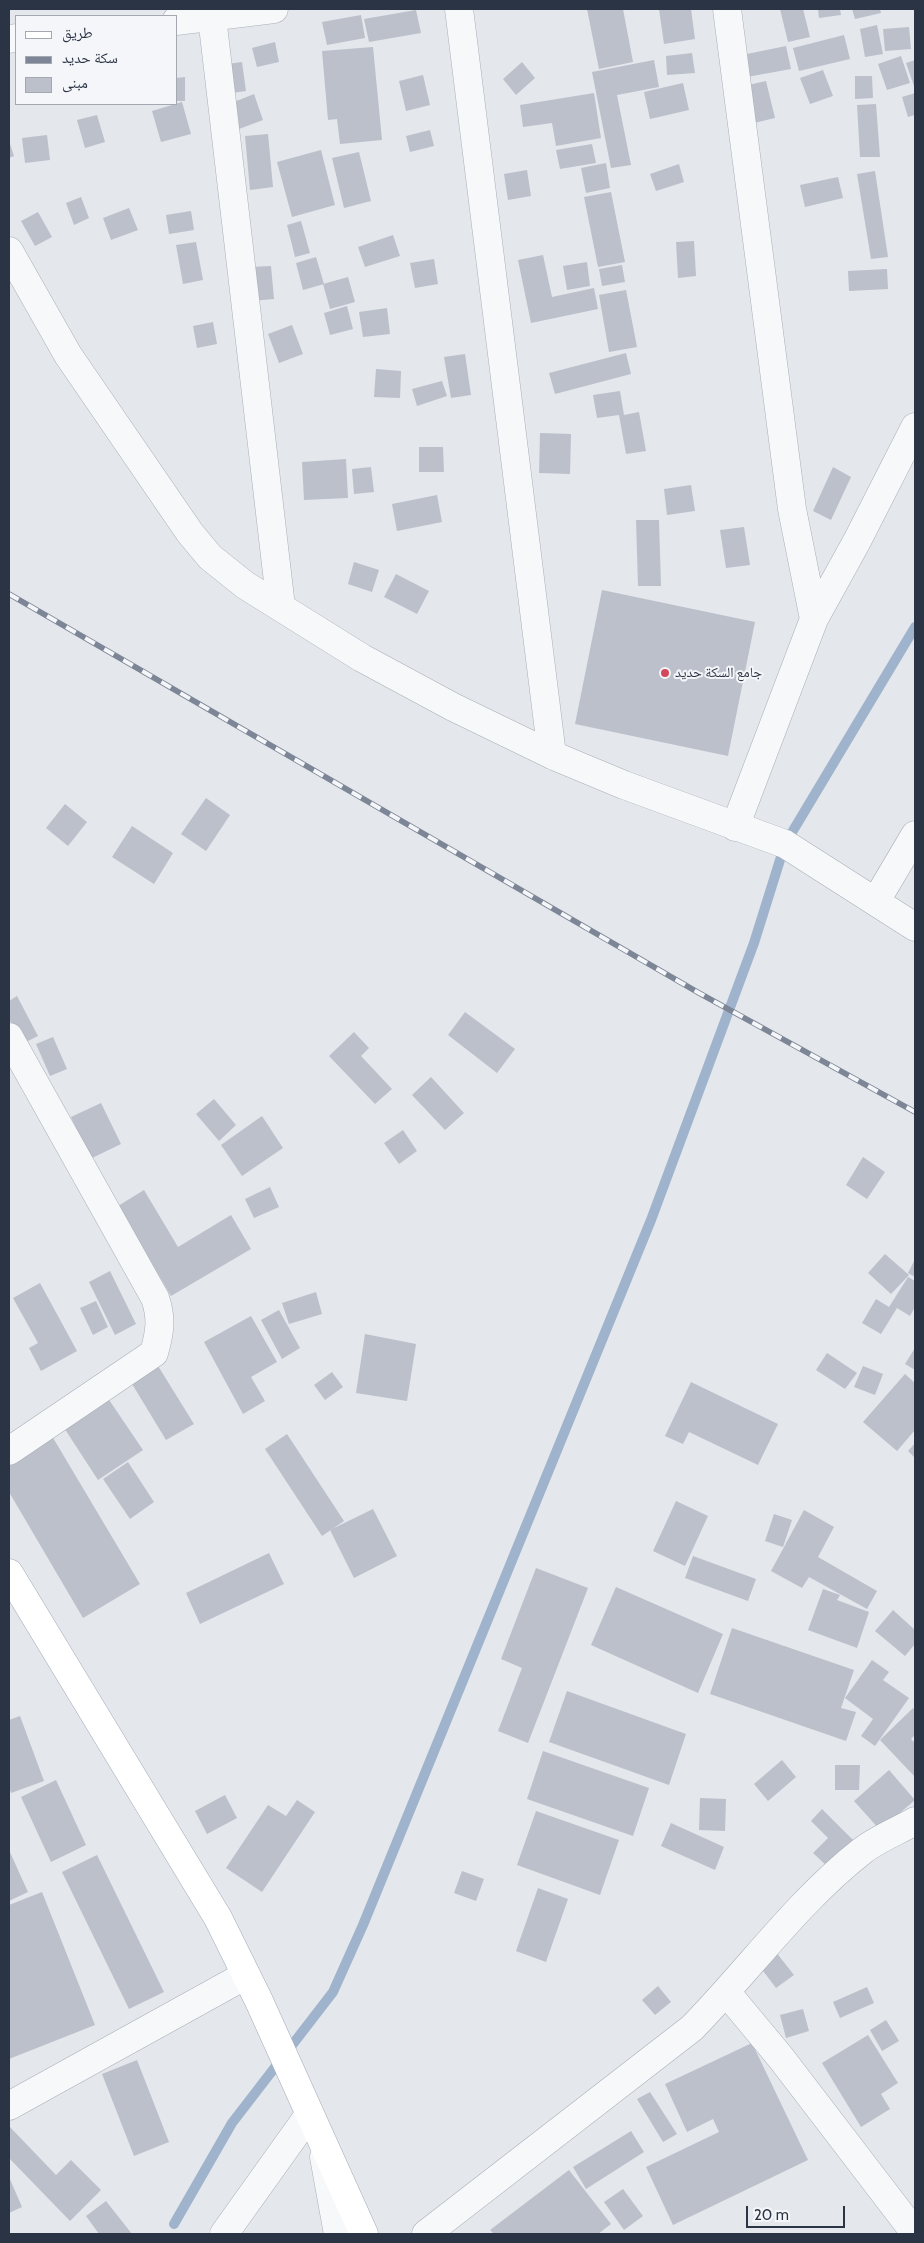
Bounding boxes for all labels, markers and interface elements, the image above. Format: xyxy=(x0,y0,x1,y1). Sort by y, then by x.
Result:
legend xyxy=(15,15,178,105)
text: طريق xyxy=(62,24,93,42)
text: سكة حديد xyxy=(62,49,118,67)
text: مبنى xyxy=(62,74,88,92)
place label: جامع السكة حديد xyxy=(675,665,762,681)
marker: جامع السكة حديد xyxy=(659,667,671,679)
scale bar xyxy=(749,2196,848,2228)
text: 20 m xyxy=(754,2206,789,2224)

